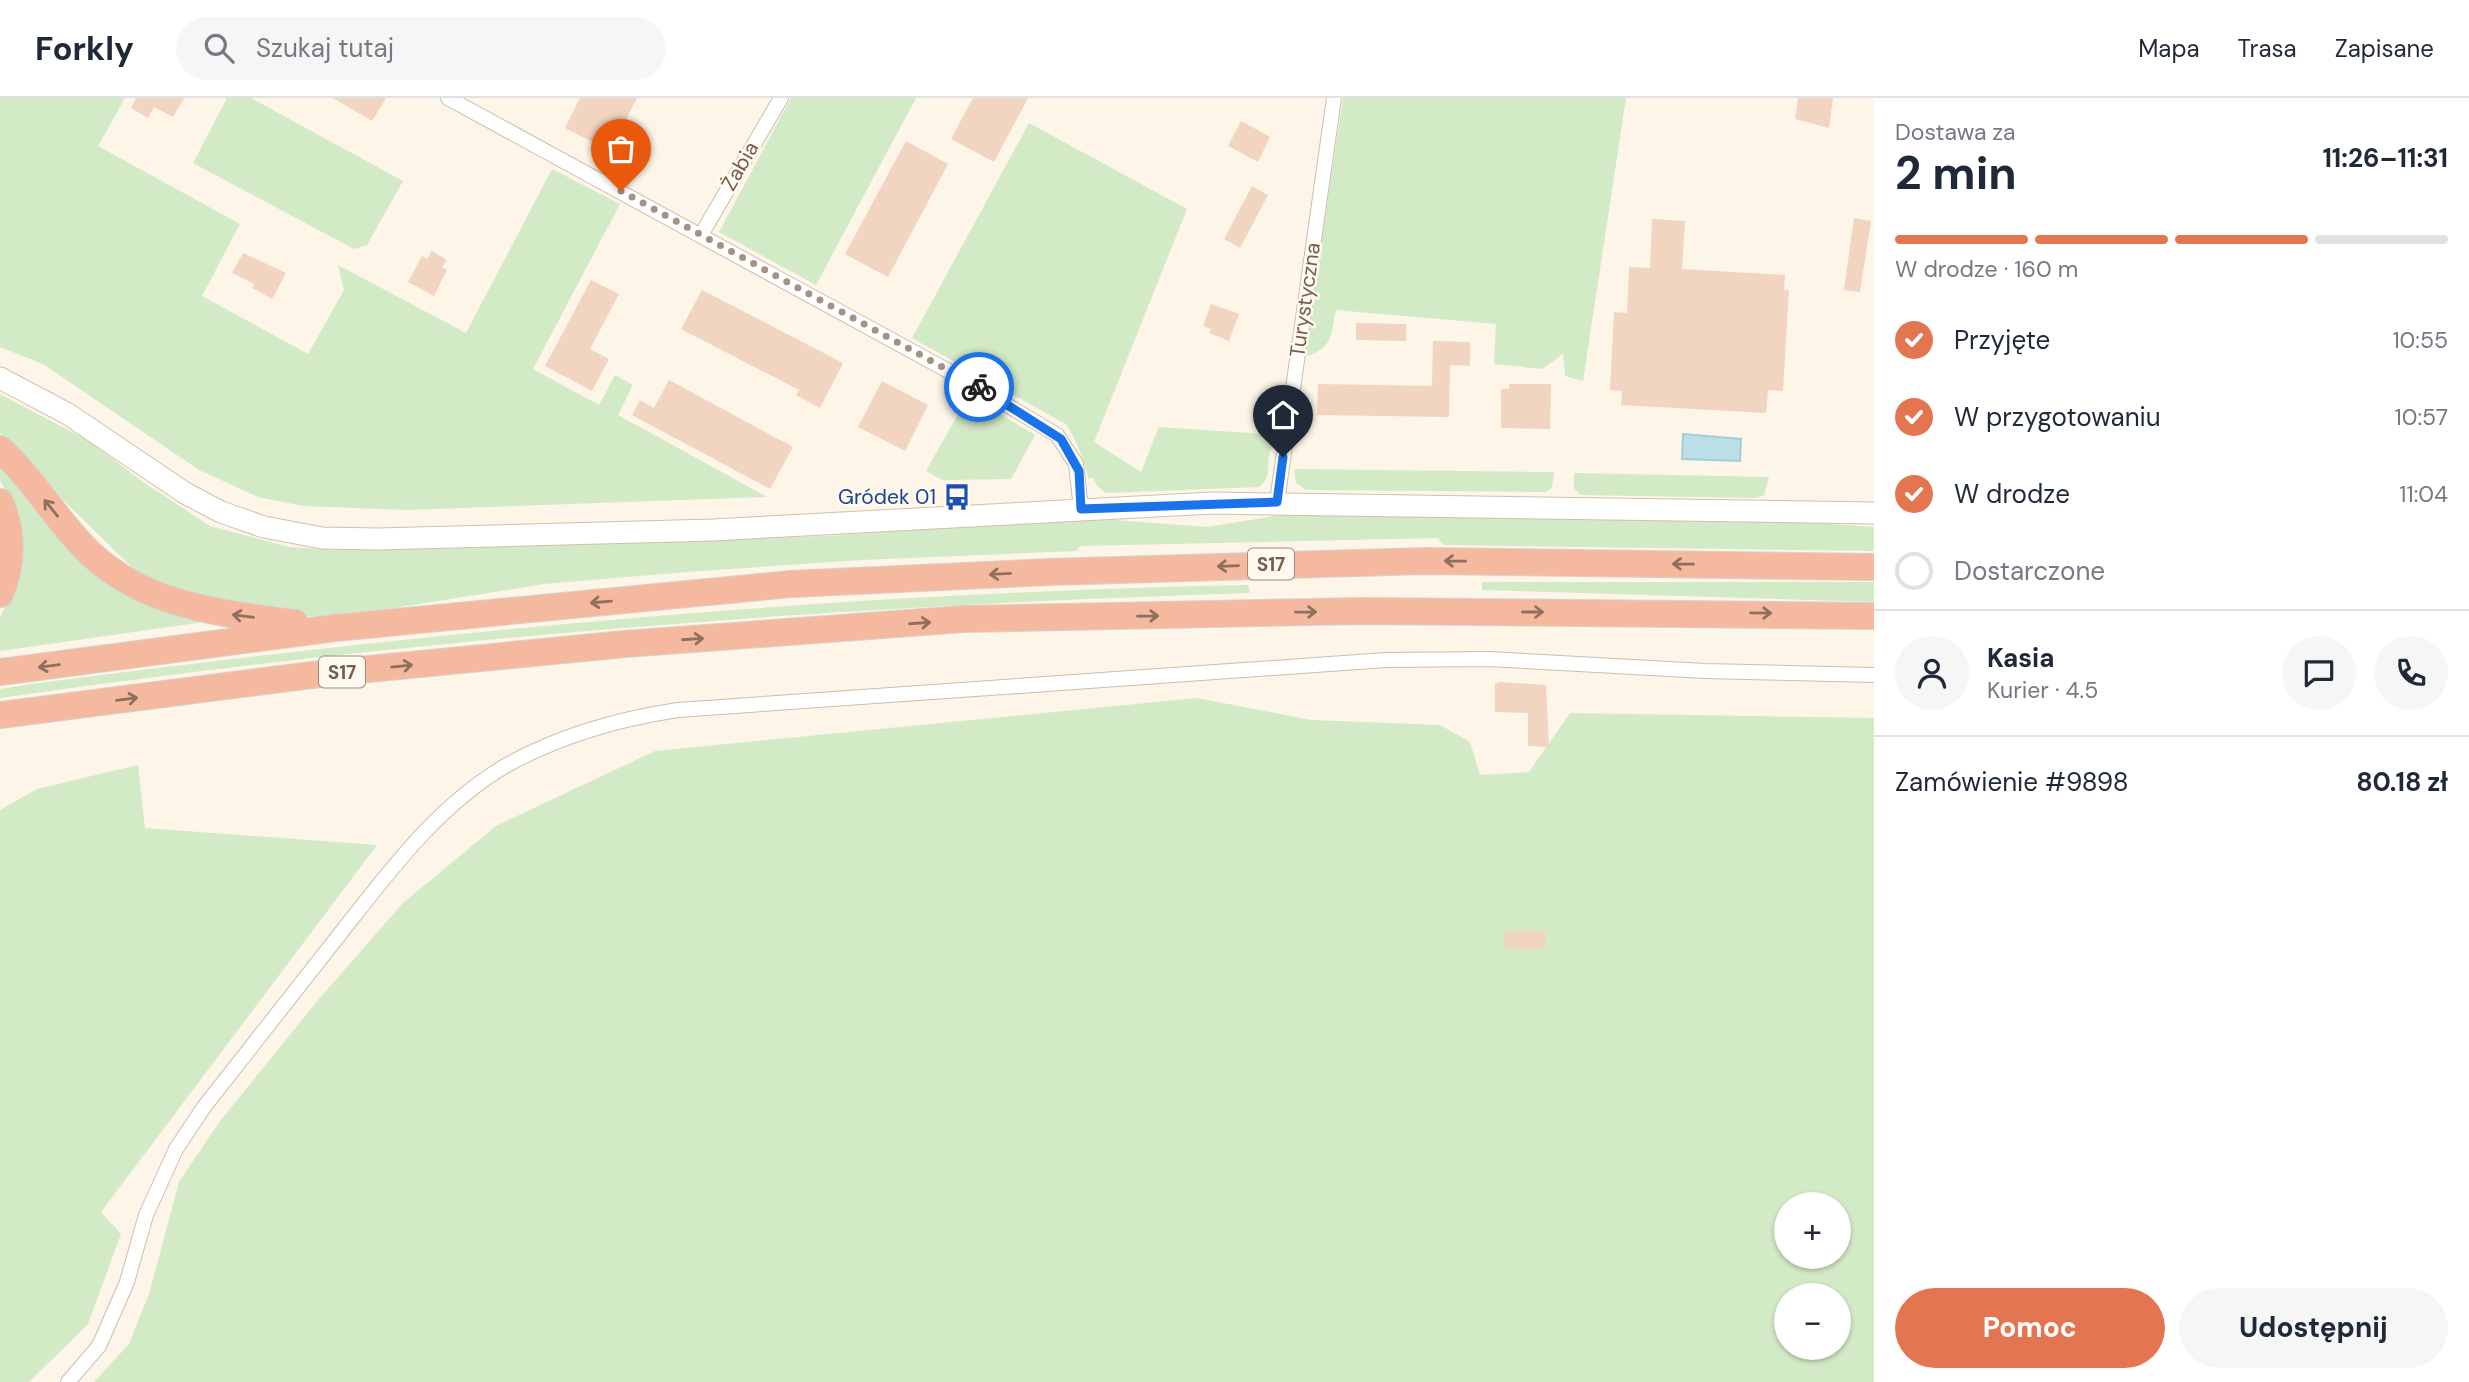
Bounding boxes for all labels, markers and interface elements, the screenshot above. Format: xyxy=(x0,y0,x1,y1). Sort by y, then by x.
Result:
search box xyxy=(176,17,666,80)
text: Forkly xyxy=(35,27,134,70)
icon: search xyxy=(200,29,238,67)
text: Szukaj tutaj xyxy=(256,31,394,65)
text: Mapa xyxy=(2138,33,2200,64)
text: Trasa xyxy=(2238,33,2297,64)
text: Zapisane xyxy=(2335,33,2434,64)
text: Dostawa za xyxy=(1895,117,2016,147)
pin xyxy=(591,119,651,191)
icon: bag xyxy=(602,130,640,168)
street label: Żabia xyxy=(715,136,765,196)
text: 11:26–11:31 xyxy=(2322,141,2448,175)
text: 2 min xyxy=(1895,143,2017,203)
street label: Turystyczna xyxy=(1283,241,1327,359)
text: W drodze · 160 m xyxy=(1895,254,2078,284)
icon: check xyxy=(1895,321,1933,359)
text: Przyjęte xyxy=(1954,323,2050,357)
text: 10:55 xyxy=(2392,325,2448,355)
courier xyxy=(944,352,1014,422)
icon: bike xyxy=(960,368,998,406)
pin xyxy=(1253,385,1313,457)
icon: home xyxy=(1264,396,1302,434)
icon: check xyxy=(1895,398,1933,436)
text: W przygotowaniu xyxy=(1954,400,2161,434)
text: 10:57 xyxy=(2395,402,2448,432)
icon: check xyxy=(1895,475,1933,513)
text: W drodze xyxy=(1954,477,2070,511)
text: 11:04 xyxy=(2399,479,2448,509)
bus stop icon: Gródek 01 xyxy=(942,482,972,512)
place label: Gródek 01 xyxy=(838,483,936,511)
one-way arrow xyxy=(44,500,59,518)
road number: S17 xyxy=(1248,548,1294,579)
one-way arrow xyxy=(1444,554,1467,568)
text: Dostarczone xyxy=(1954,554,2105,588)
one-way arrow xyxy=(1671,557,1694,571)
one-way arrow xyxy=(1216,559,1239,572)
one-way arrow xyxy=(990,568,1012,581)
one-way arrow xyxy=(590,596,612,609)
one-way arrow xyxy=(1521,605,1544,618)
one-way arrow xyxy=(1294,606,1317,619)
one-way arrow xyxy=(1749,607,1772,620)
one-way arrow xyxy=(1136,609,1159,622)
one-way arrow xyxy=(232,610,255,623)
one-way arrow xyxy=(909,616,931,629)
one-way arrow xyxy=(682,632,704,645)
button: person xyxy=(1895,636,1969,710)
button: chat xyxy=(2282,636,2356,710)
button: phone xyxy=(2374,636,2448,710)
text: Kasia xyxy=(1987,641,2054,675)
road number: S17 xyxy=(319,656,365,688)
one-way arrow xyxy=(38,659,60,672)
one-way arrow xyxy=(390,659,413,672)
text: Kurier · 4.5 xyxy=(1987,675,2098,705)
one-way arrow xyxy=(115,693,138,706)
text: Zamówienie #9898 xyxy=(1895,765,2129,799)
text: 80.18 zł xyxy=(2356,765,2448,799)
map controls xyxy=(1774,1192,1851,1360)
button: + xyxy=(1774,1192,1851,1269)
button: − xyxy=(1774,1283,1851,1360)
button: Pomoc xyxy=(1895,1288,2165,1368)
button: Udostępnij xyxy=(2179,1288,2448,1368)

